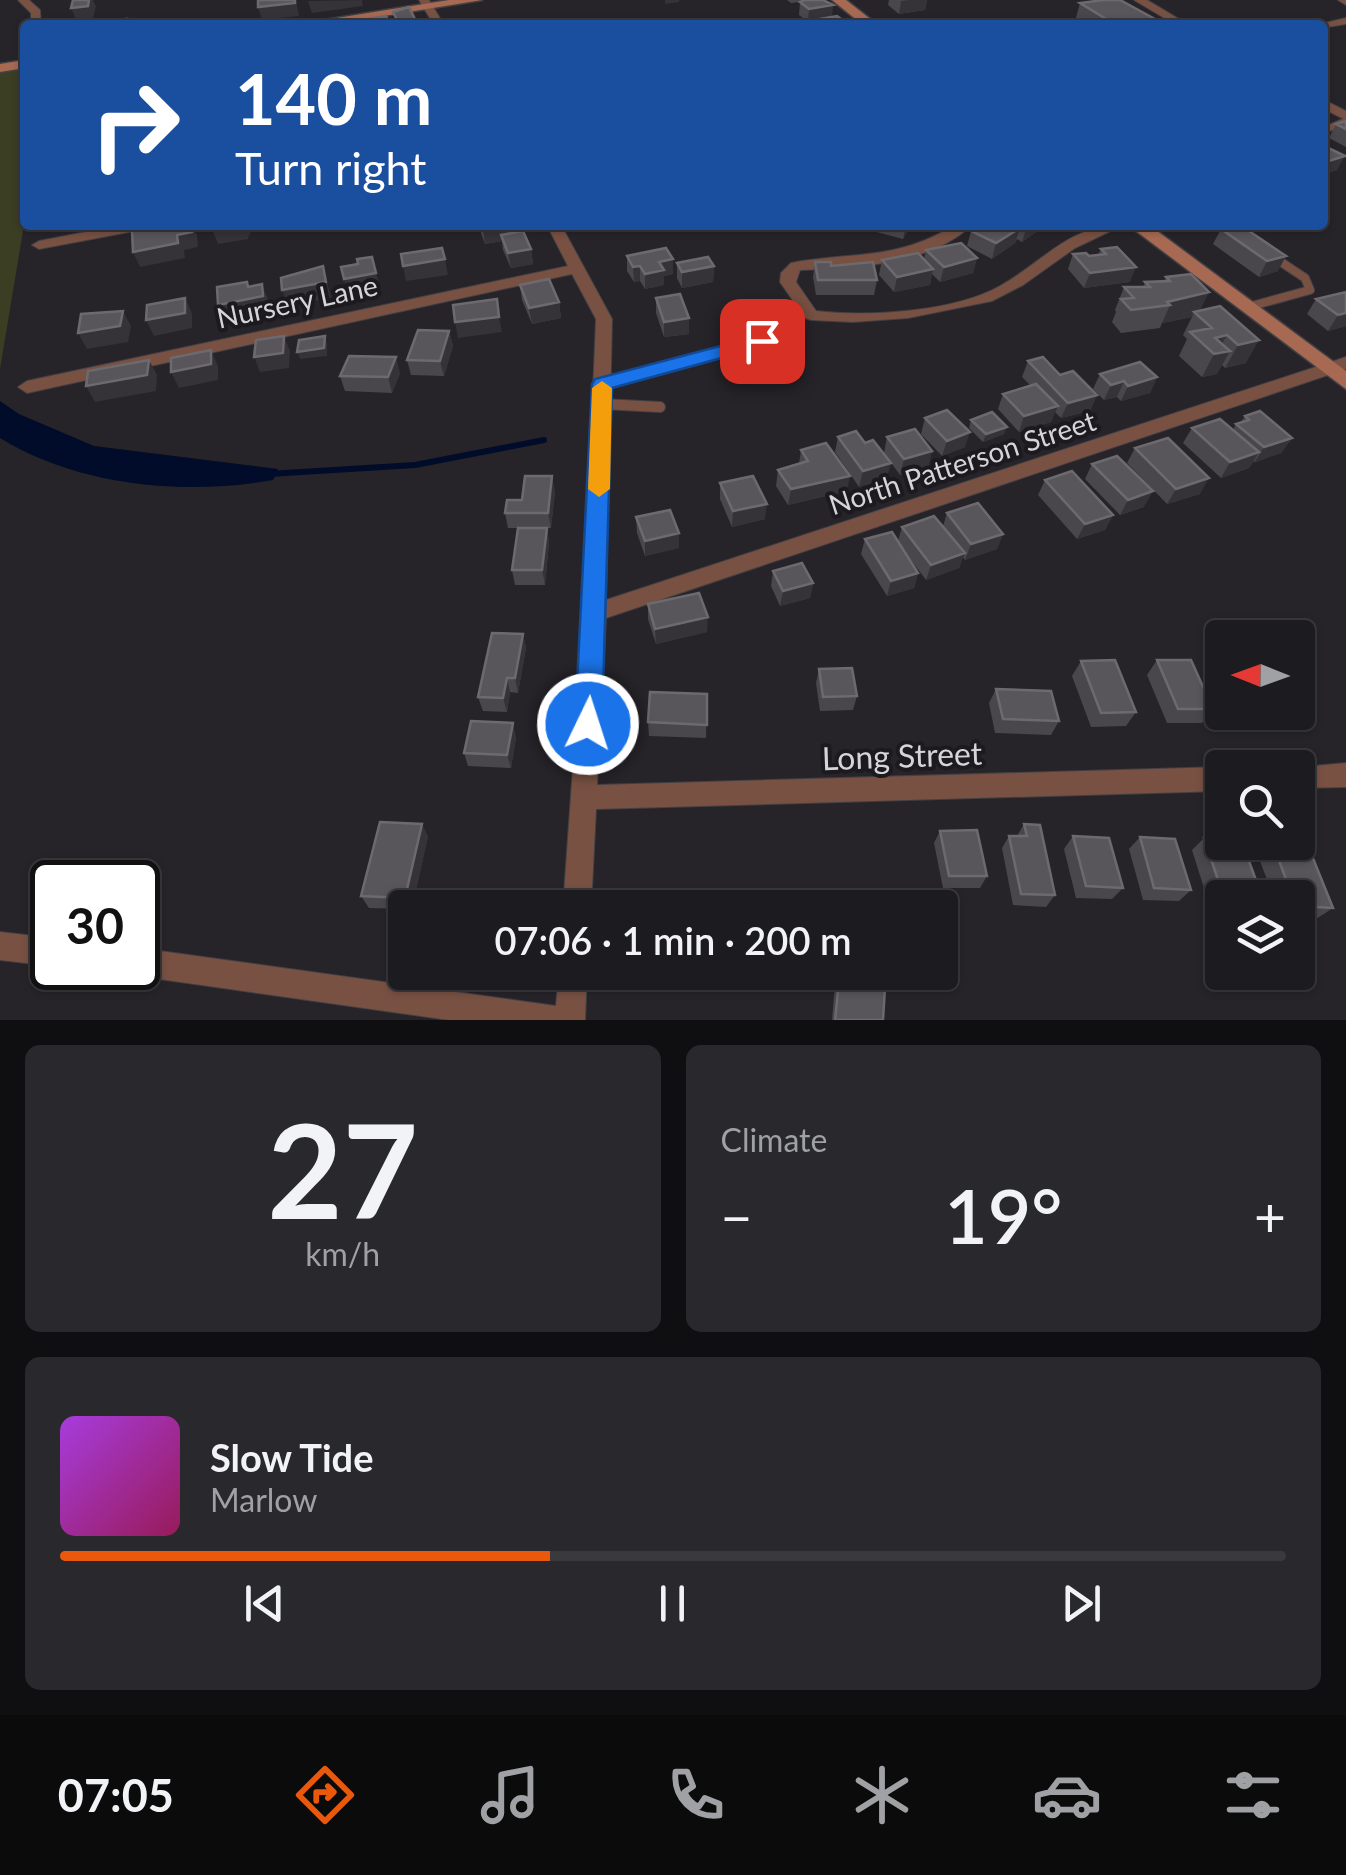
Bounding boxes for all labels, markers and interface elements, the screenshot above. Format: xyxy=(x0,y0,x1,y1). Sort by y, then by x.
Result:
text: 140 m xyxy=(235,56,432,140)
icon: right xyxy=(70,60,200,190)
text: Turn right xyxy=(235,141,426,195)
street label: Nursery Lane xyxy=(213,267,381,335)
pin xyxy=(720,299,805,384)
icon: arrive xyxy=(735,314,790,369)
street label: North Patterson Street xyxy=(824,403,1100,521)
north arrow xyxy=(1205,620,1315,730)
map controls xyxy=(1205,620,1315,990)
position arrow xyxy=(536,672,640,776)
street label: Long Street xyxy=(821,733,983,777)
button: search xyxy=(1205,750,1315,860)
speed limit sign: 30 xyxy=(30,860,160,990)
button: layers xyxy=(1205,880,1315,990)
text: 07:06 · 1 min · 200 m xyxy=(495,917,851,963)
text: 27 xyxy=(267,1091,418,1247)
text: Climate xyxy=(721,1120,827,1159)
text: 19° xyxy=(944,1170,1062,1260)
text: − xyxy=(721,1183,752,1249)
text: + xyxy=(1254,1183,1286,1249)
text: km/h xyxy=(305,1234,380,1273)
text: Slow Tide xyxy=(210,1434,373,1480)
text: Marlow xyxy=(210,1480,317,1519)
icon: previous xyxy=(237,1576,292,1631)
icon: pause xyxy=(645,1576,700,1631)
icon: next xyxy=(1054,1576,1109,1631)
icon: directions xyxy=(290,1760,360,1830)
icon: music xyxy=(475,1760,545,1830)
icon: phone xyxy=(661,1760,731,1830)
icon: climate xyxy=(847,1760,917,1830)
icon: car xyxy=(1032,1760,1102,1830)
icon: filters xyxy=(1218,1760,1288,1830)
text: 07:05 xyxy=(58,1768,174,1822)

